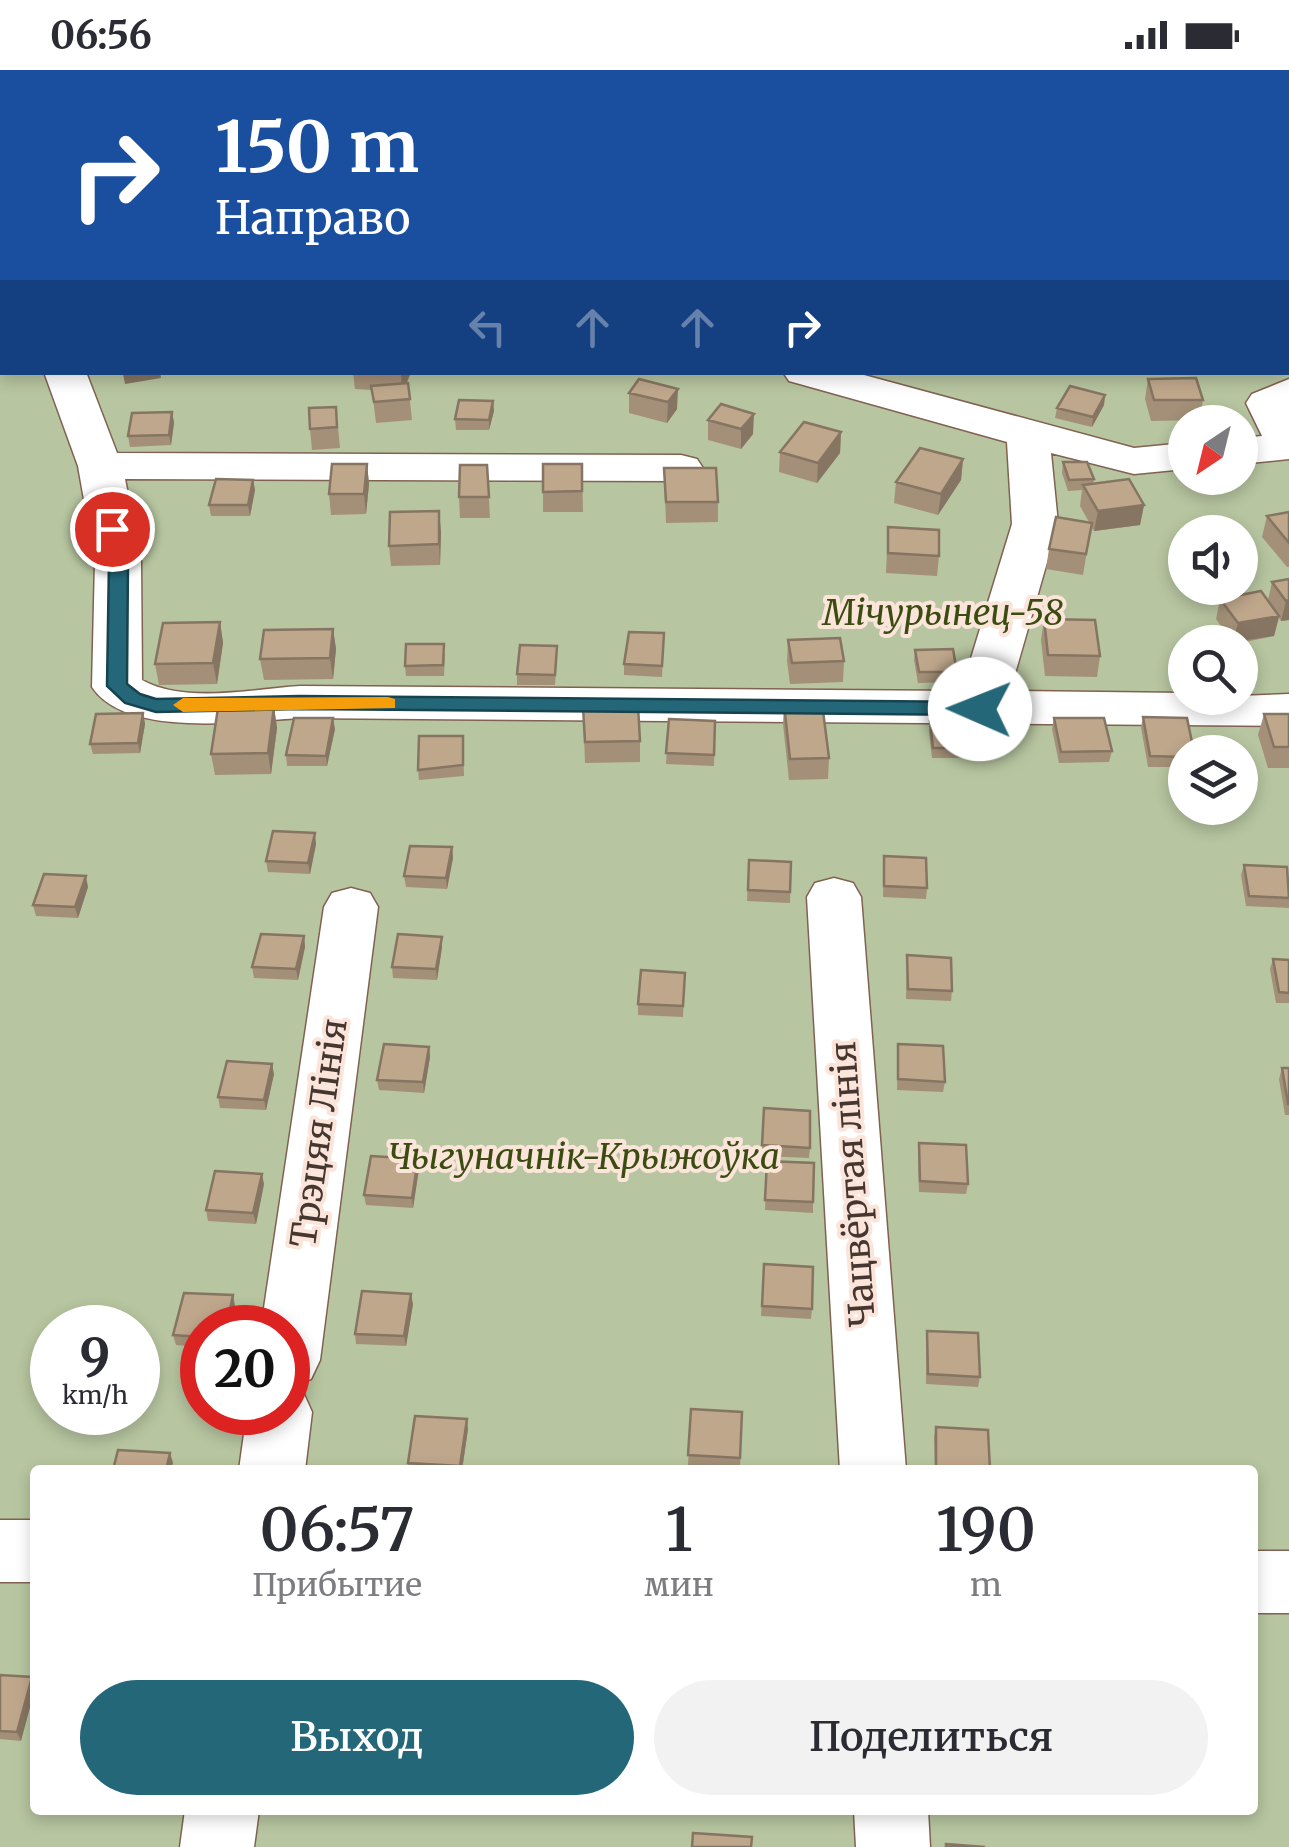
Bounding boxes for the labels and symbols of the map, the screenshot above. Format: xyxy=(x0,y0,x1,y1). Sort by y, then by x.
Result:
north arrow xyxy=(1168,405,1258,495)
pin xyxy=(70,487,155,572)
park label: Мічурынец-58 xyxy=(821,591,1064,635)
position arrow xyxy=(928,657,1032,761)
street label: Трэцяя Лінія xyxy=(281,1016,357,1250)
street label: Чацвёртая лінія xyxy=(821,1040,885,1328)
park label: Чыгуначнік-Крыжоўка xyxy=(388,1135,780,1179)
speed limit sign: 20 xyxy=(180,1305,310,1435)

